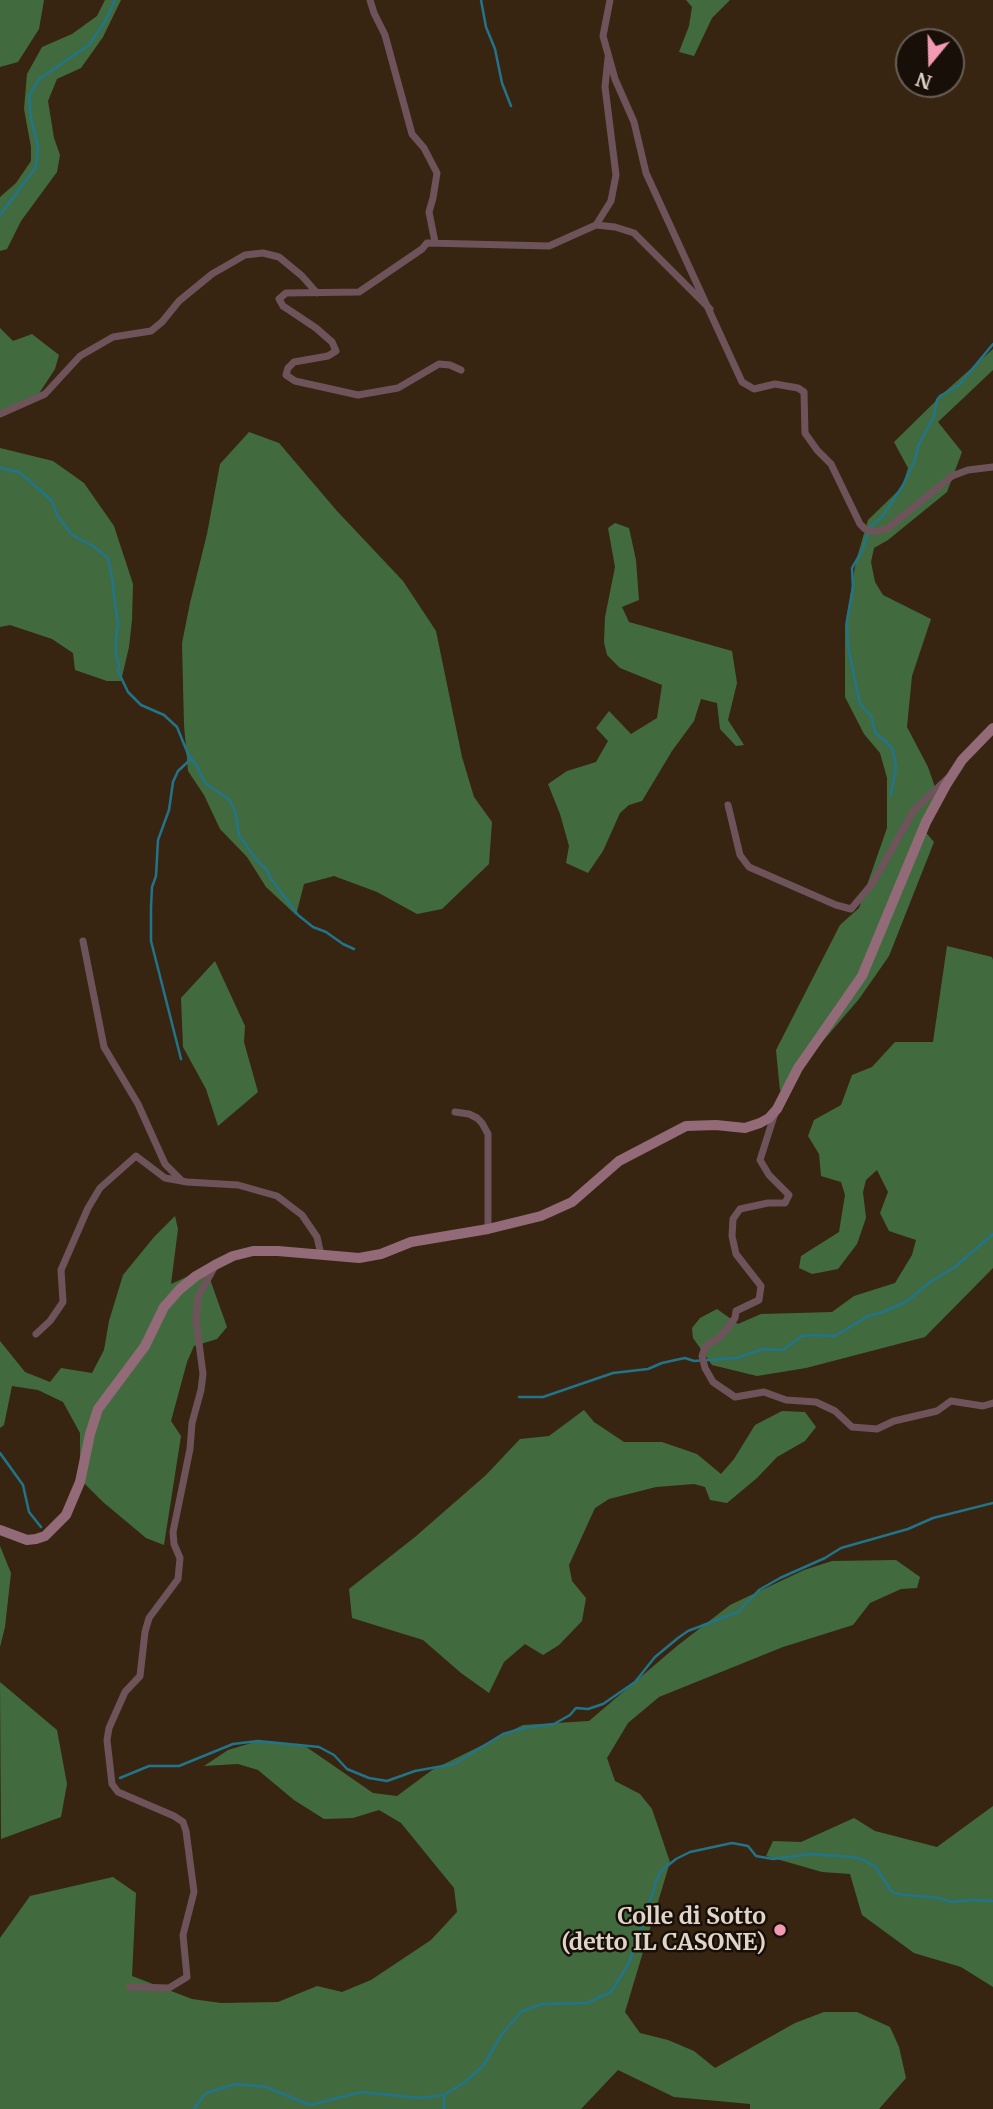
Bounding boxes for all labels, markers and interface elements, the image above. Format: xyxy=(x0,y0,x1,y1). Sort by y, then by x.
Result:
north arrow xyxy=(895,28,965,98)
text: N xyxy=(913,67,935,95)
place label: Colle di Sotto (detto IL CASONE) xyxy=(562,1903,766,1957)
marker: Colle di Sotto (detto IL CASONE) xyxy=(772,1922,788,1938)

